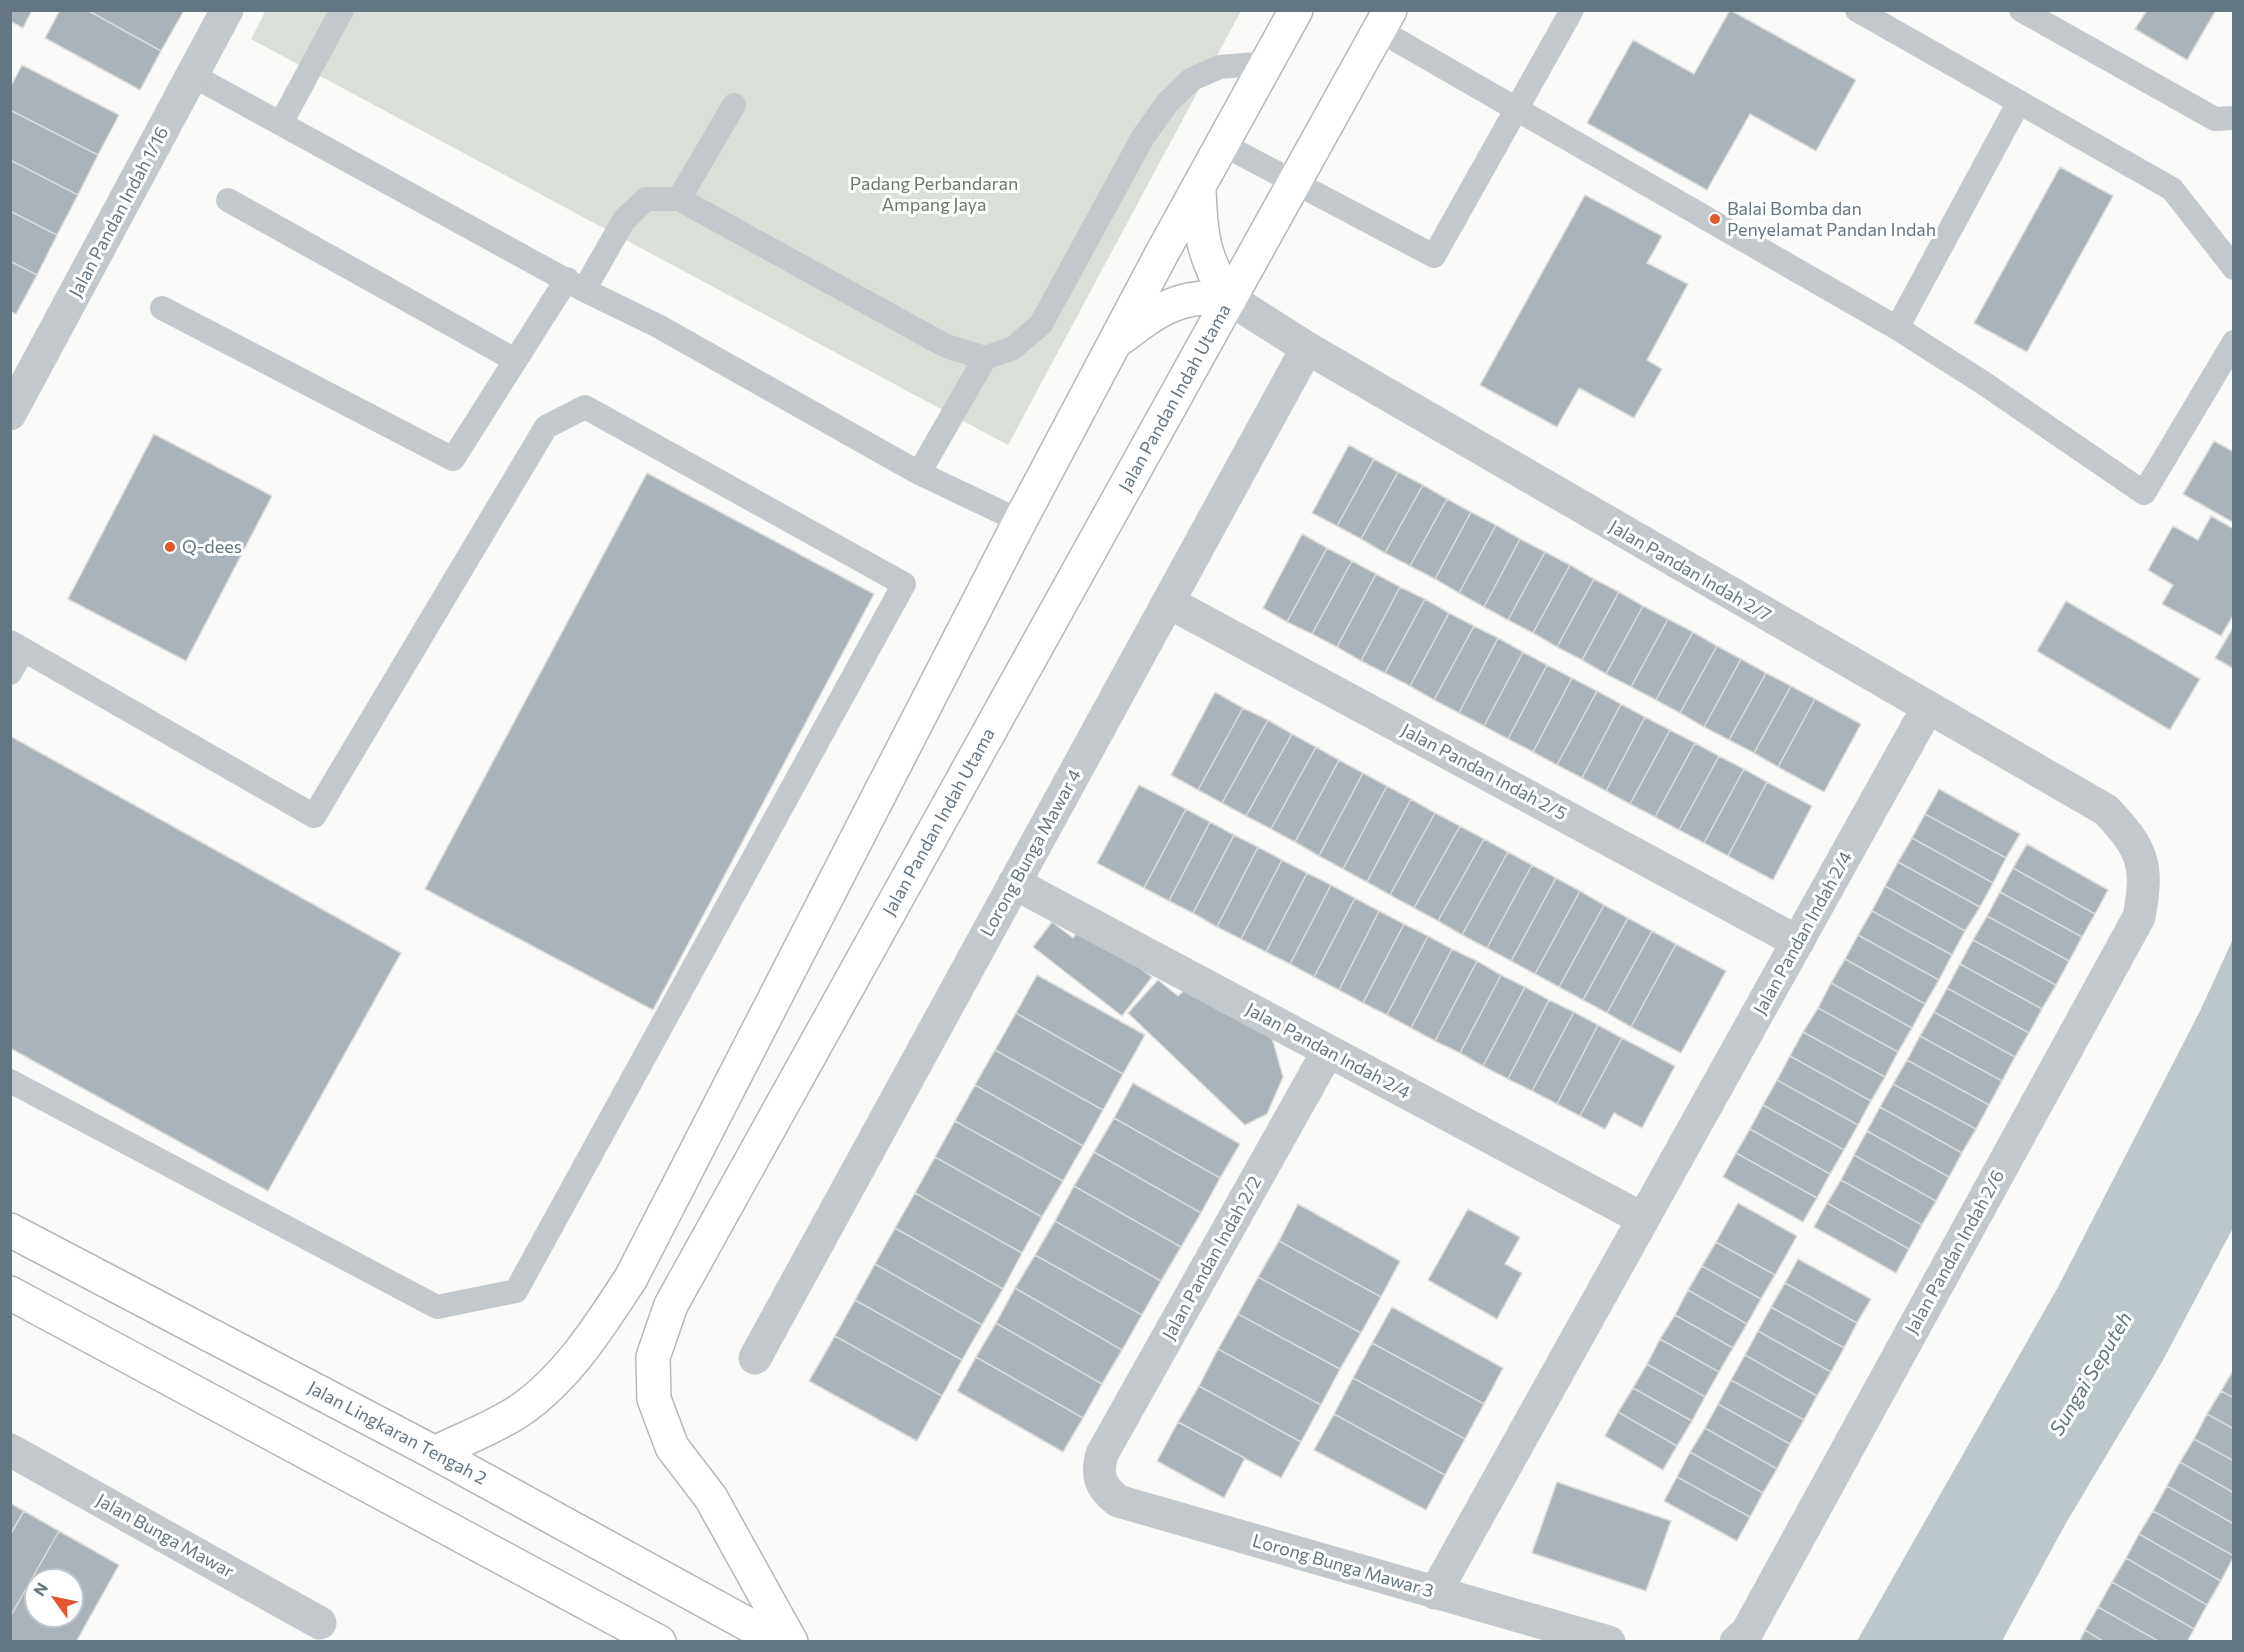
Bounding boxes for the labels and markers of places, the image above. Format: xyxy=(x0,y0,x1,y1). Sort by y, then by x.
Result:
place label: Balai Bomba dan Penyelamat Pandan Indah xyxy=(1727,198,1936,240)
marker: Balai Bomba dan Penyelamat Pandan Indah xyxy=(1708,212,1722,226)
place label: Q-dees xyxy=(182,536,242,558)
marker: Q-dees xyxy=(163,540,177,554)

